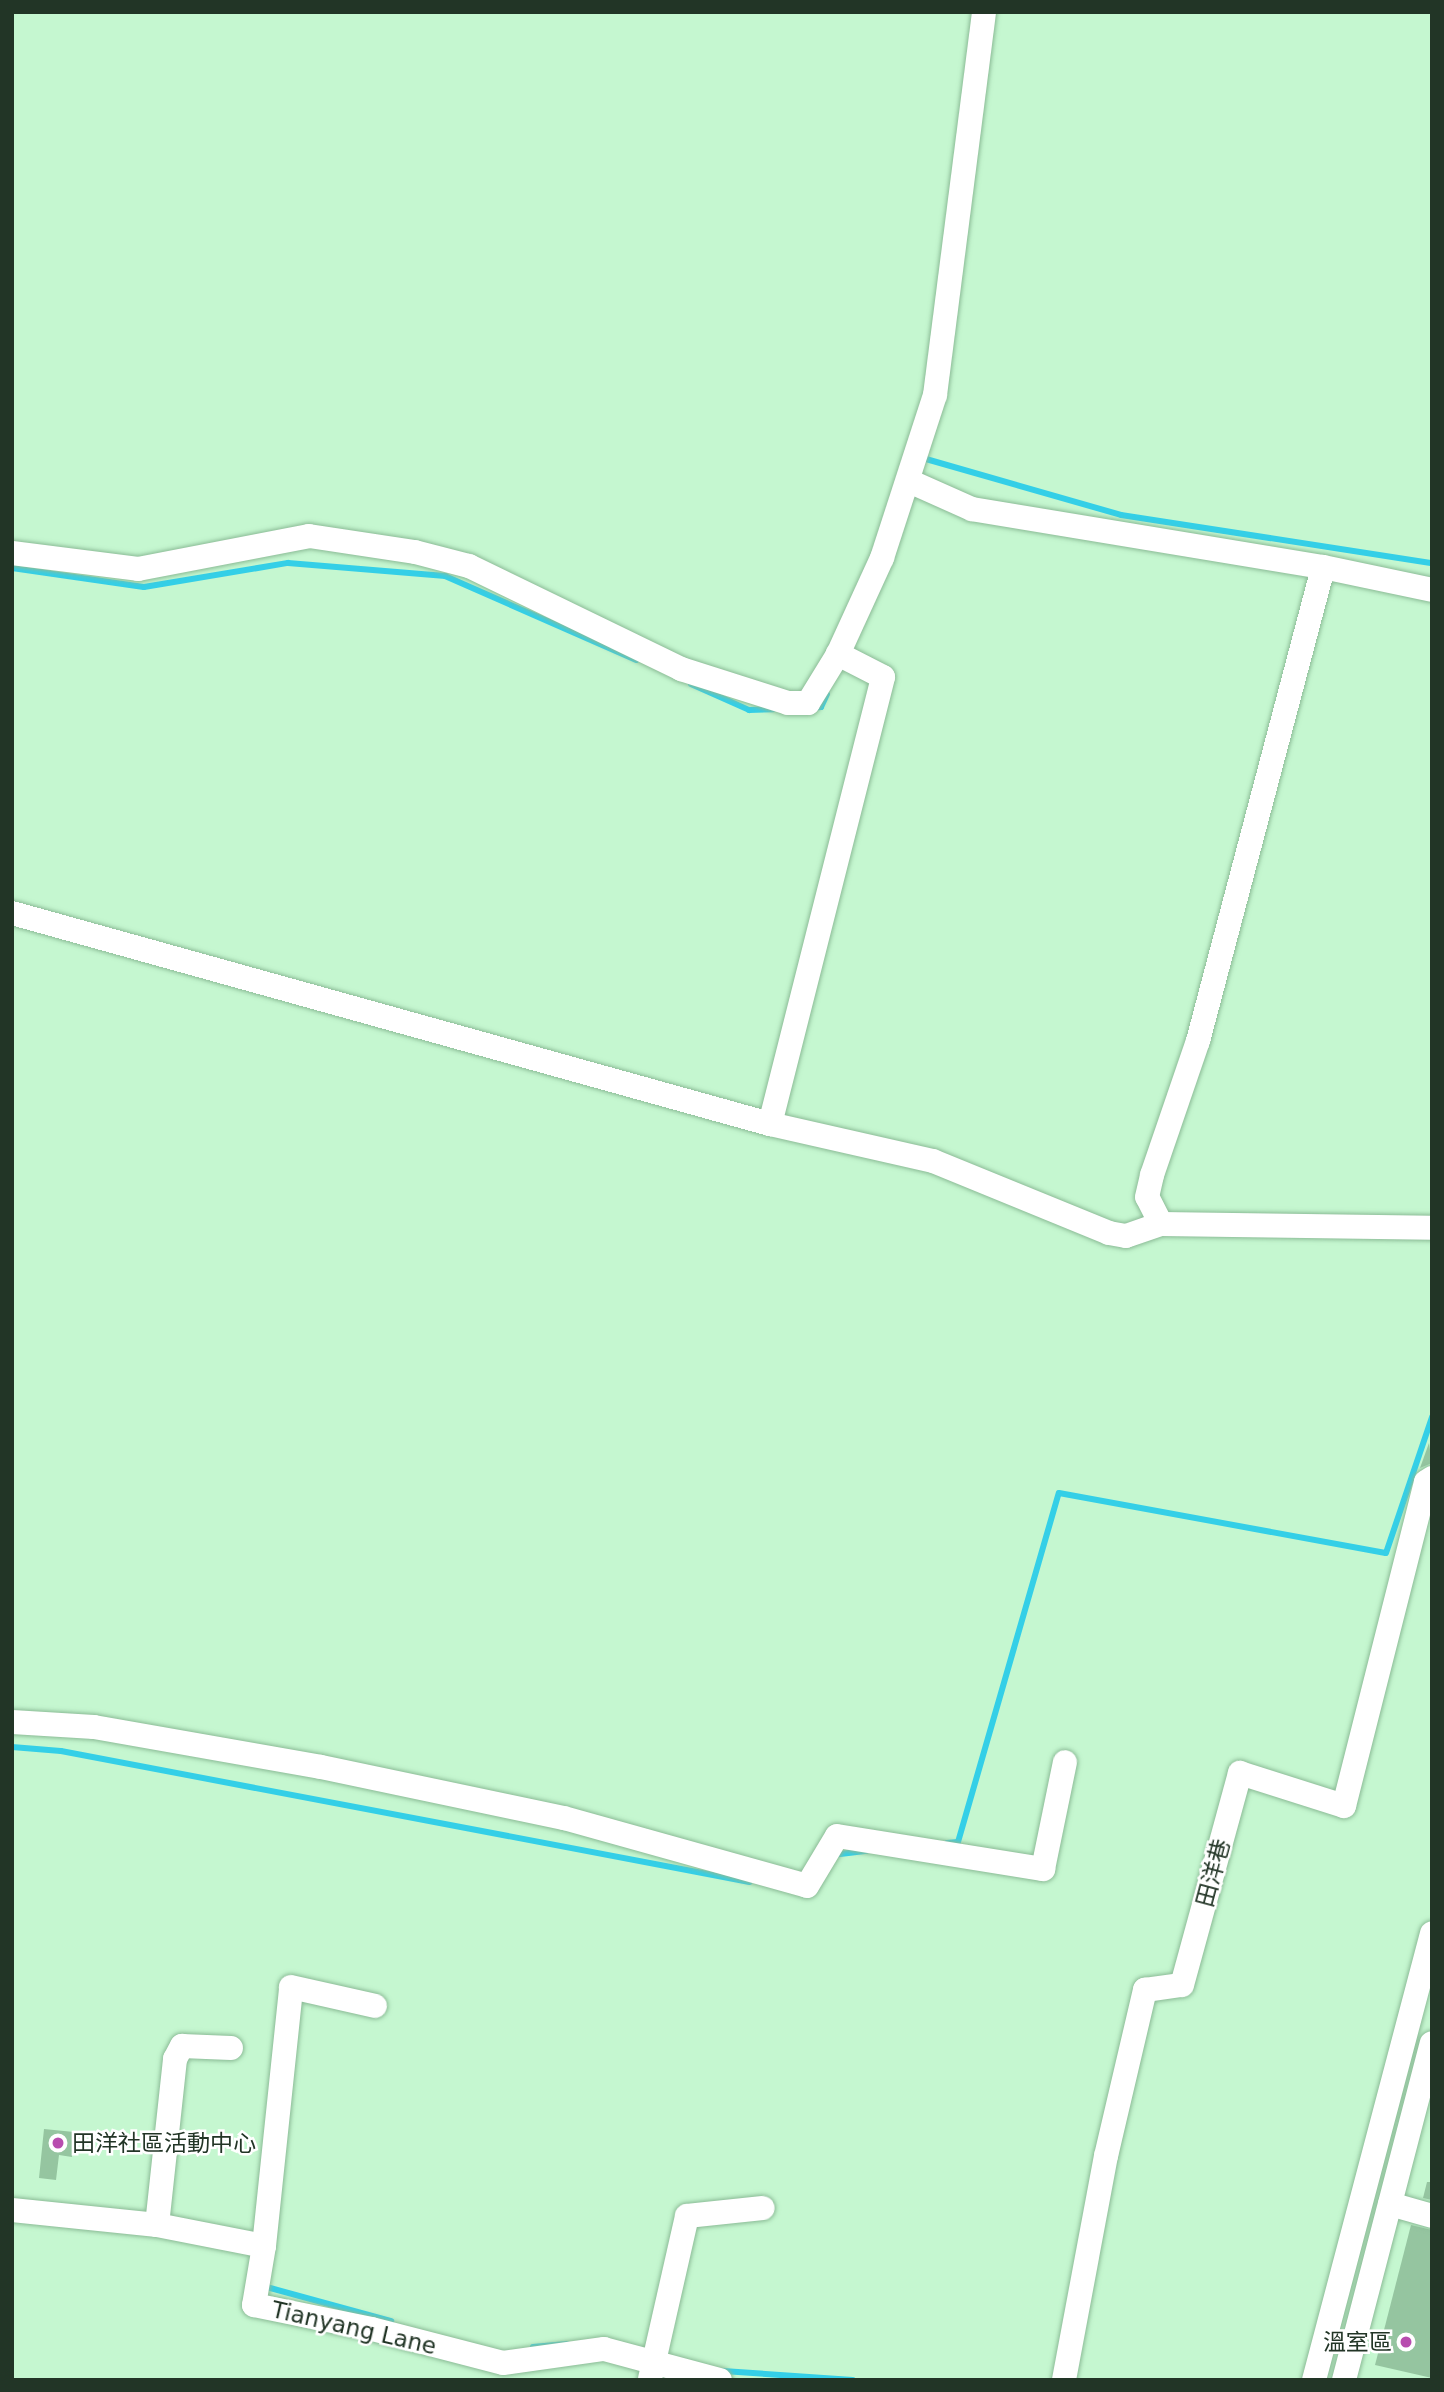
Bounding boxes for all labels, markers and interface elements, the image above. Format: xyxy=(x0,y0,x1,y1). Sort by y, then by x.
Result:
street label: 田洋巷 xyxy=(1191,1836,1235,1910)
place label: 田洋社區活動中心 xyxy=(72,2129,256,2157)
marker: 田洋社區活動中心 xyxy=(50,2135,66,2151)
street label: Tianyang Lane xyxy=(269,2296,439,2360)
place label: 溫室區 xyxy=(1323,2328,1392,2356)
marker: 溫室區 xyxy=(1398,2334,1414,2350)

